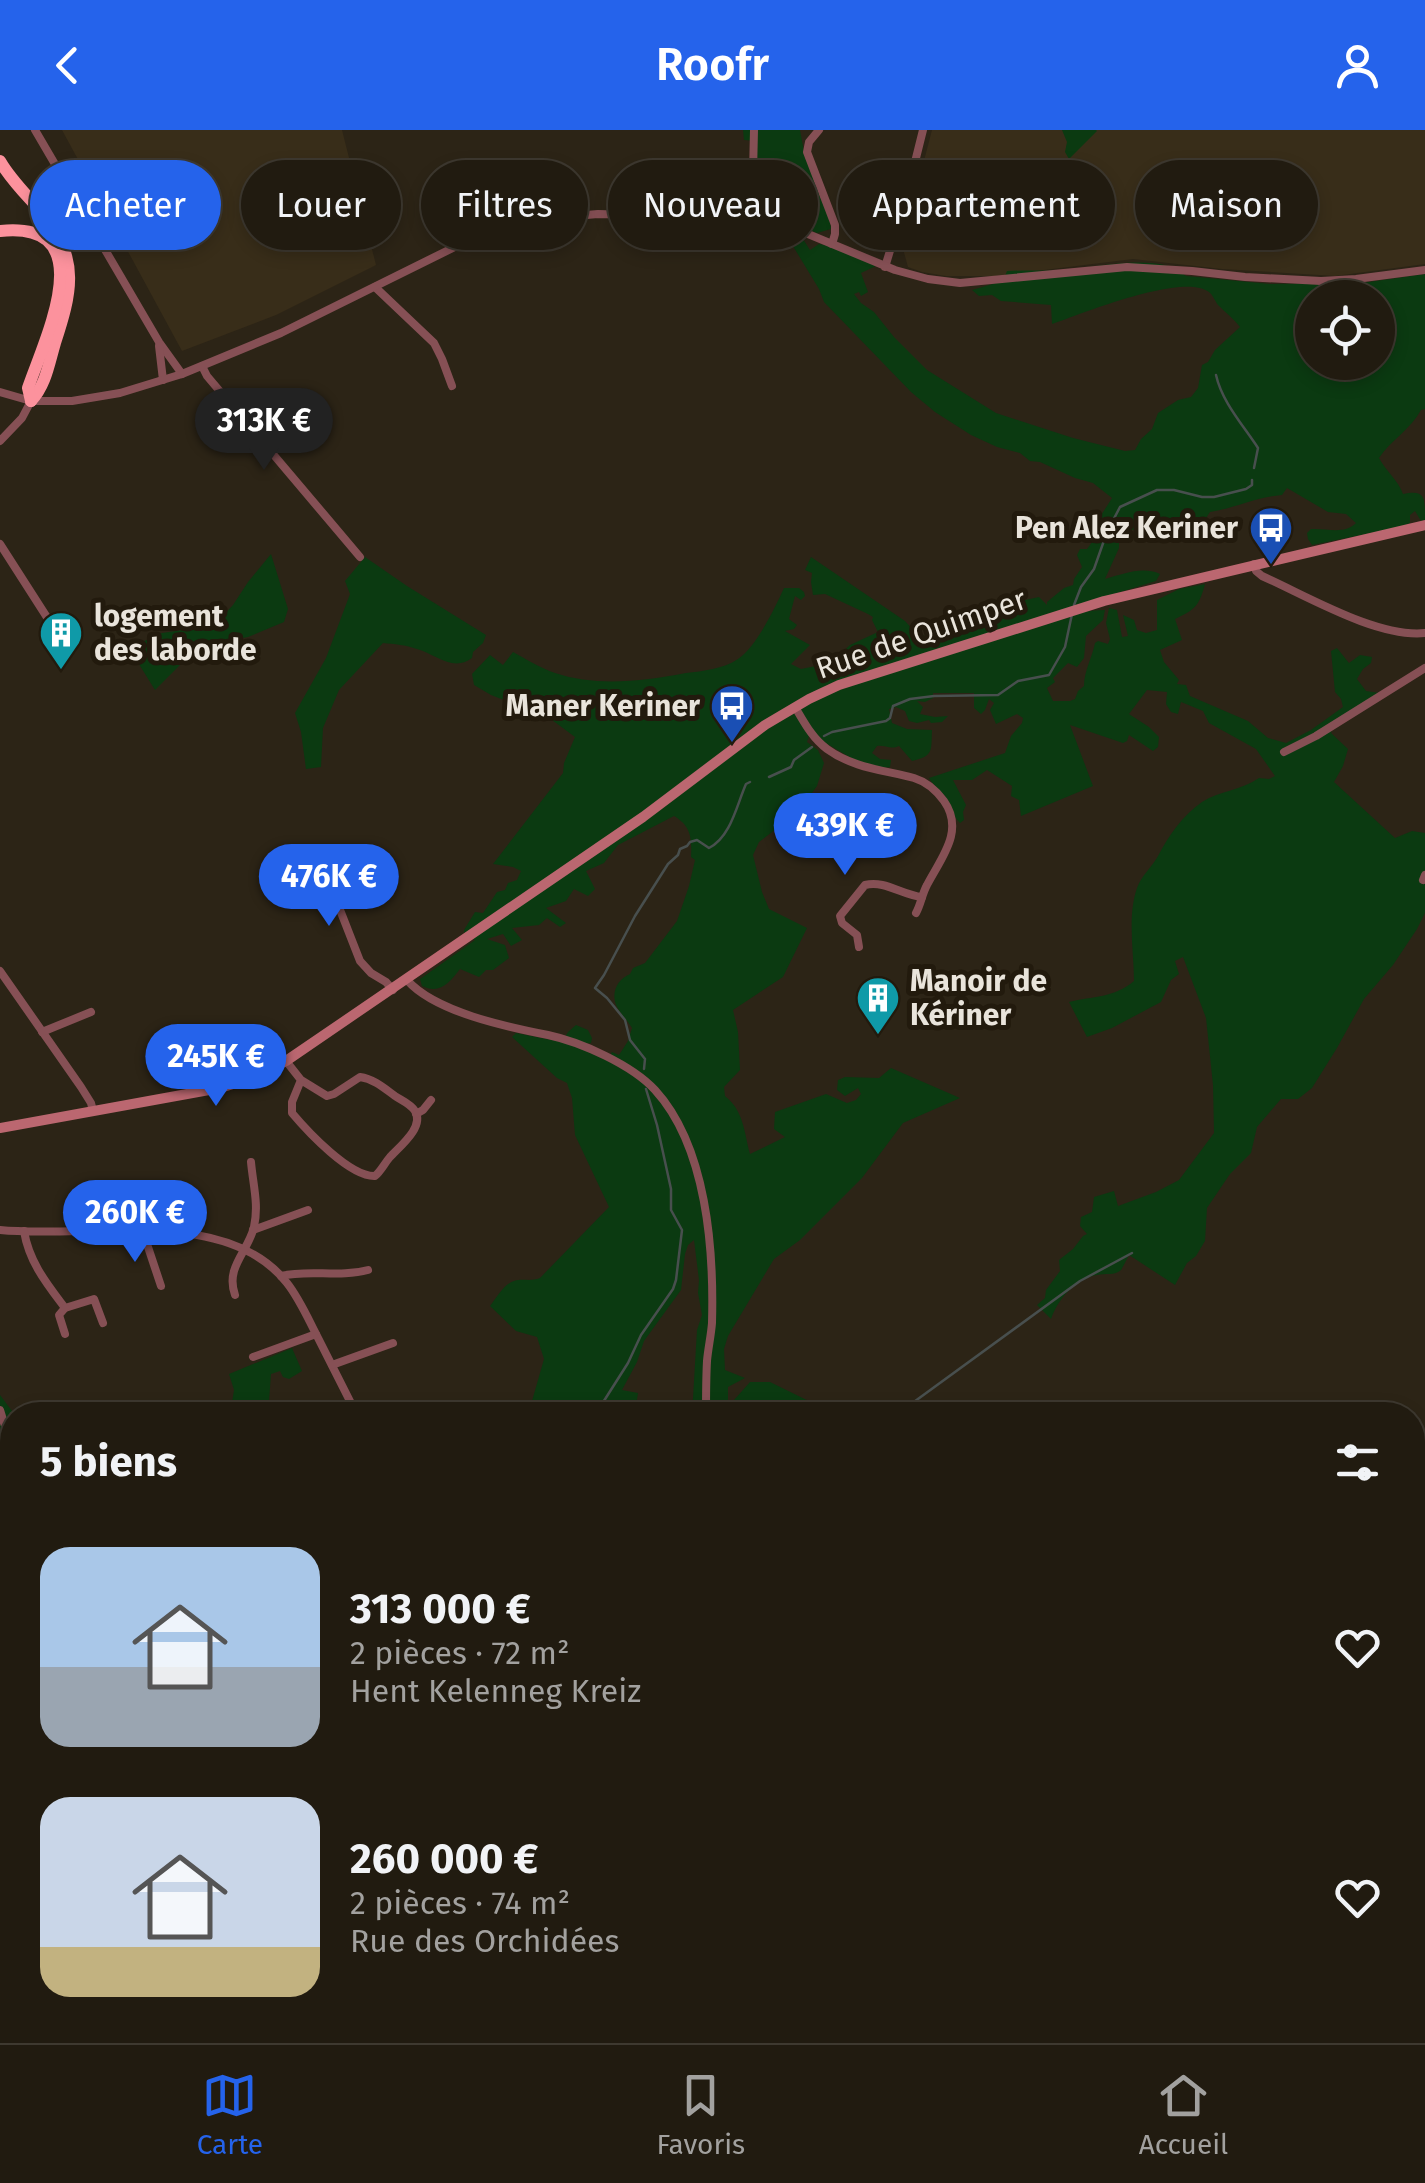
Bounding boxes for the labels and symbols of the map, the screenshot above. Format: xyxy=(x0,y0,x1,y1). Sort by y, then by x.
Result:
pin: 313K € xyxy=(183,388,345,473)
bus stop icon: Pen Alez Keriner xyxy=(1248,505,1294,566)
place label: Pen Alez Keriner xyxy=(1015,510,1239,546)
street label: Rue de Quimper xyxy=(811,581,1031,687)
place label: logement des laborde xyxy=(94,598,256,668)
building icon: logement des laborde xyxy=(38,610,84,671)
bus stop icon: Maner Keriner xyxy=(709,683,755,744)
place label: Maner Keriner xyxy=(506,688,701,724)
pin: 439K € xyxy=(764,793,926,878)
pin: 476K € xyxy=(248,844,410,929)
place label: Manoir de Kériner xyxy=(910,963,1047,1033)
building icon: Manoir de Kériner xyxy=(855,975,901,1036)
pin: 245K € xyxy=(135,1024,297,1109)
pin: 260K € xyxy=(54,1180,216,1265)

